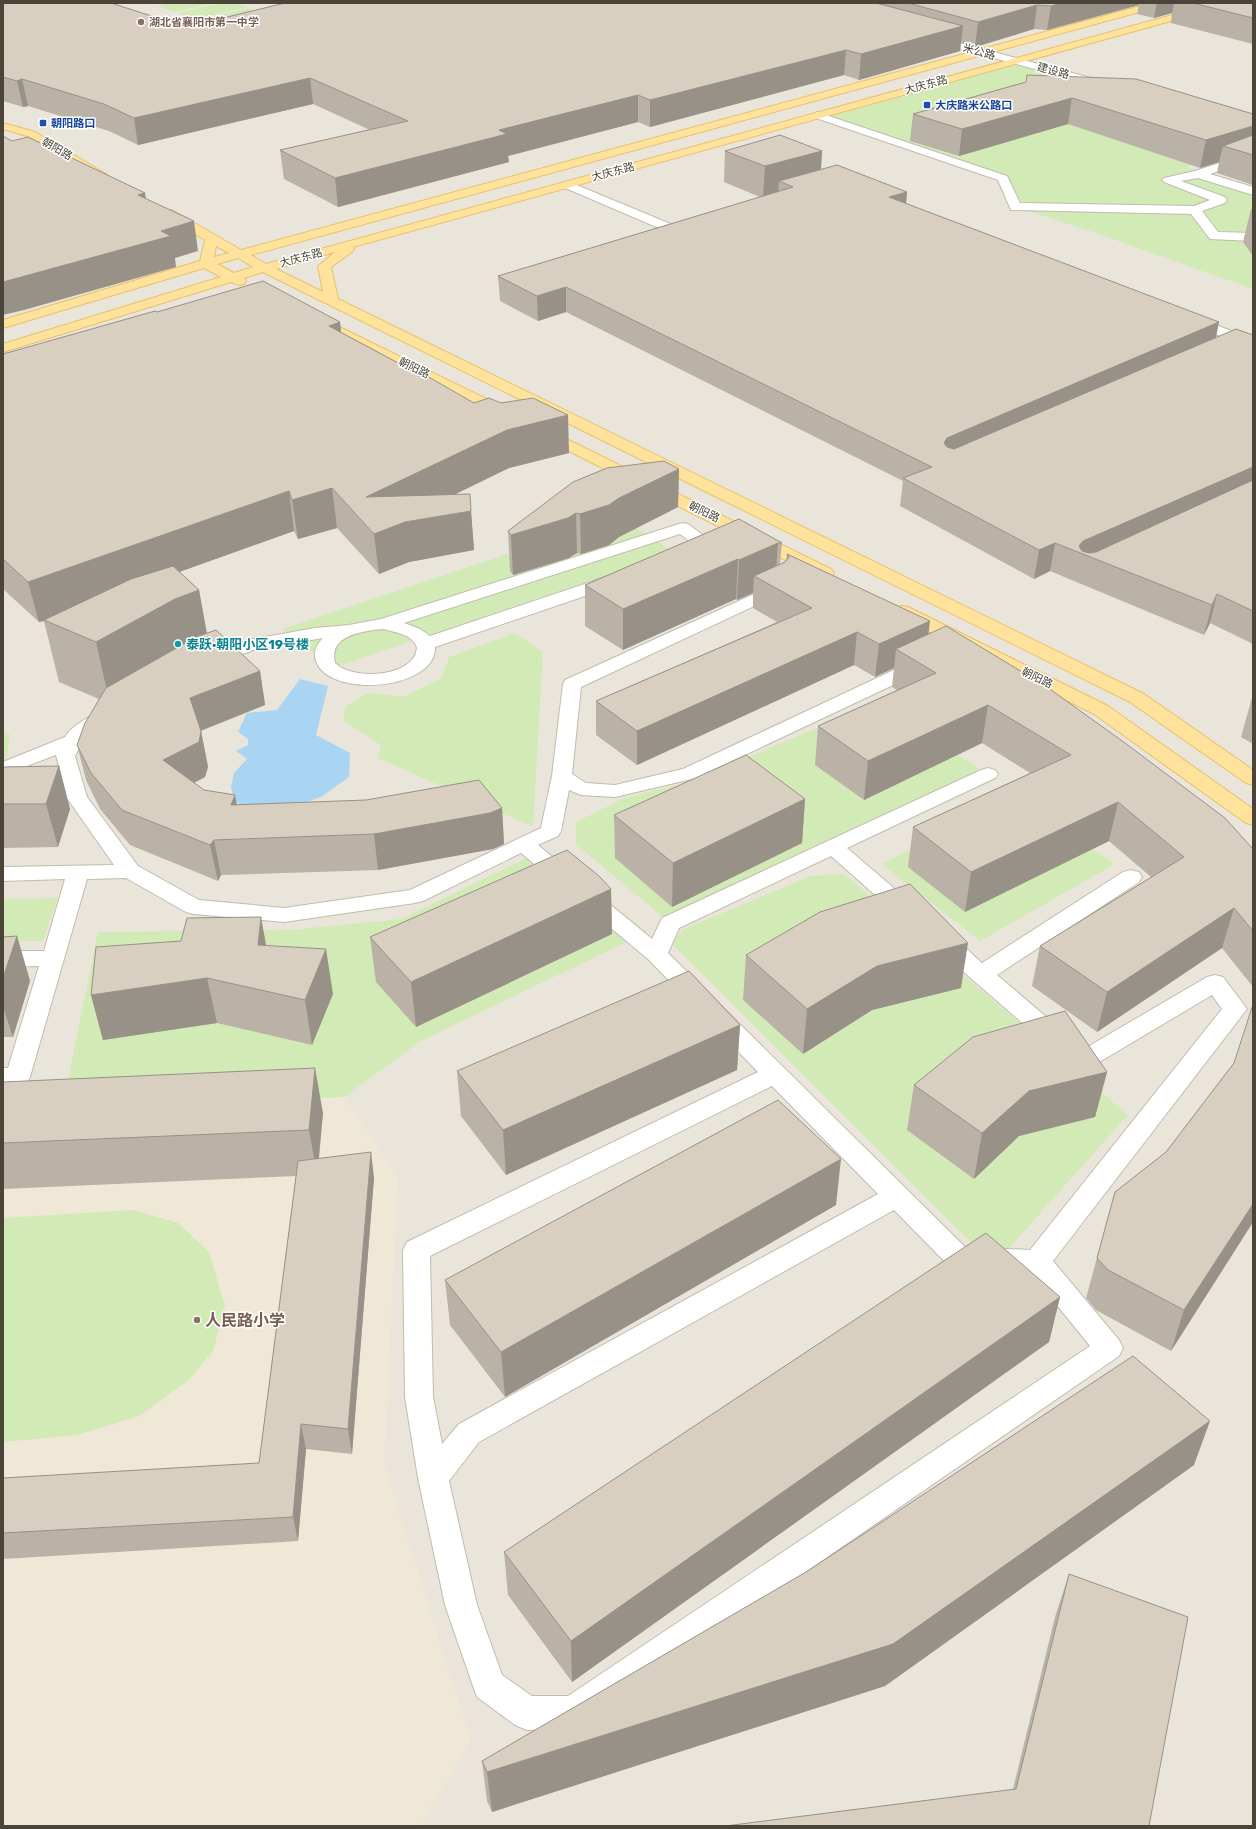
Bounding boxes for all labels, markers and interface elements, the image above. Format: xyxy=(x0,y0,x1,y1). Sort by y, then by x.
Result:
place label: 湖北省襄阳市第一中学 xyxy=(149,16,259,29)
marker: 湖北省襄阳市第一中学 xyxy=(136,17,146,27)
street label: 米公路 xyxy=(961,41,997,63)
street label: 建设路 xyxy=(1035,60,1071,82)
street label: 大庆东路 xyxy=(903,73,949,97)
place label: 大庆路米公路口 xyxy=(935,99,1012,112)
marker: 大庆路米公路口 xyxy=(922,100,932,110)
place label: 朝阳路口 xyxy=(51,117,95,130)
marker: 朝阳路口 xyxy=(38,118,48,128)
street label: 朝阳路 xyxy=(39,135,75,163)
street label: 大庆东路 xyxy=(590,160,636,184)
street label: 大庆东路 xyxy=(278,246,324,270)
street label: 朝阳路 xyxy=(396,355,432,381)
street label: 朝阳路 xyxy=(686,499,722,525)
place label: 泰跃·朝阳小区19号楼 xyxy=(186,637,309,652)
marker: 泰跃·朝阳小区19号楼 xyxy=(173,639,183,649)
street label: 朝阳路 xyxy=(1019,665,1055,691)
place label: 人民路小学 xyxy=(205,1311,285,1330)
marker: 人民路小学 xyxy=(192,1315,202,1325)

